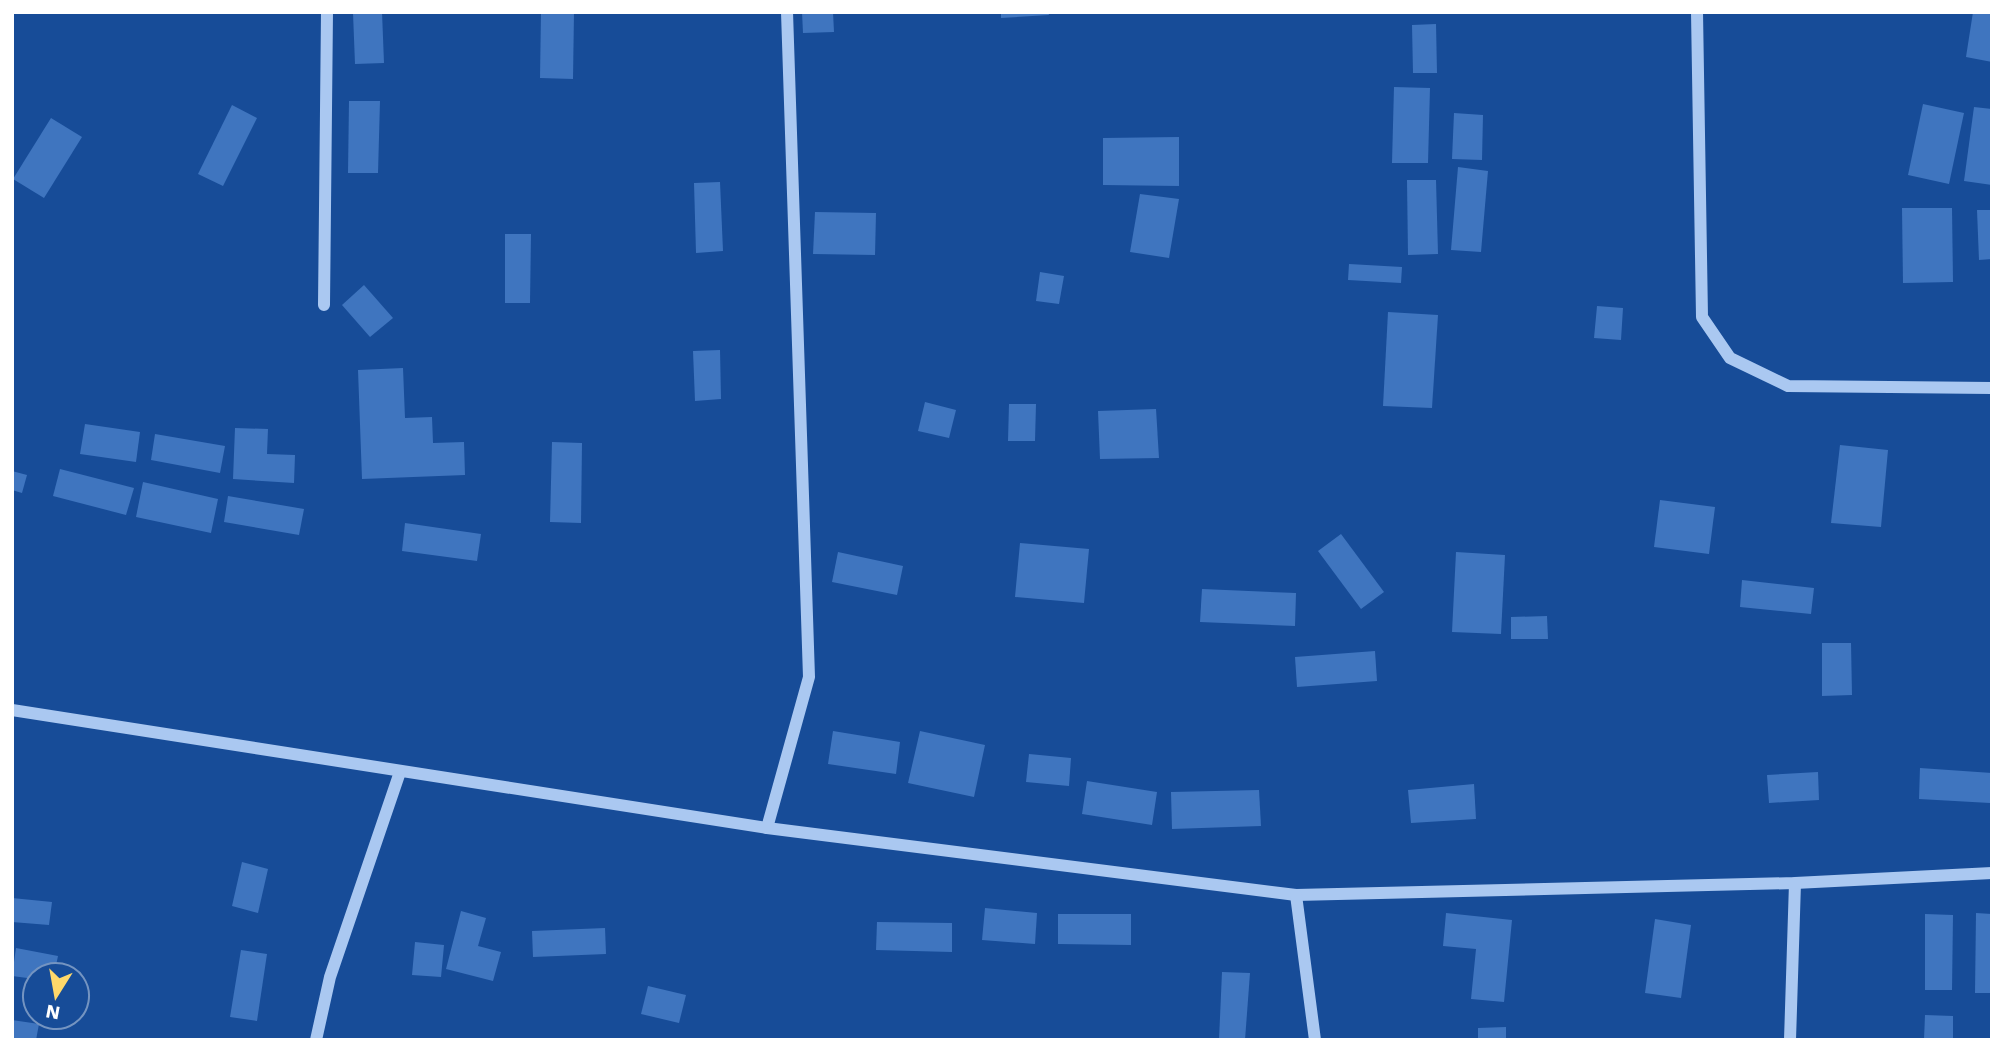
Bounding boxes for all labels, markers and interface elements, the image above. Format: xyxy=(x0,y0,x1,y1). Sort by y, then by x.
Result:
north arrow xyxy=(21,961,91,1031)
text: N xyxy=(44,1000,62,1025)

